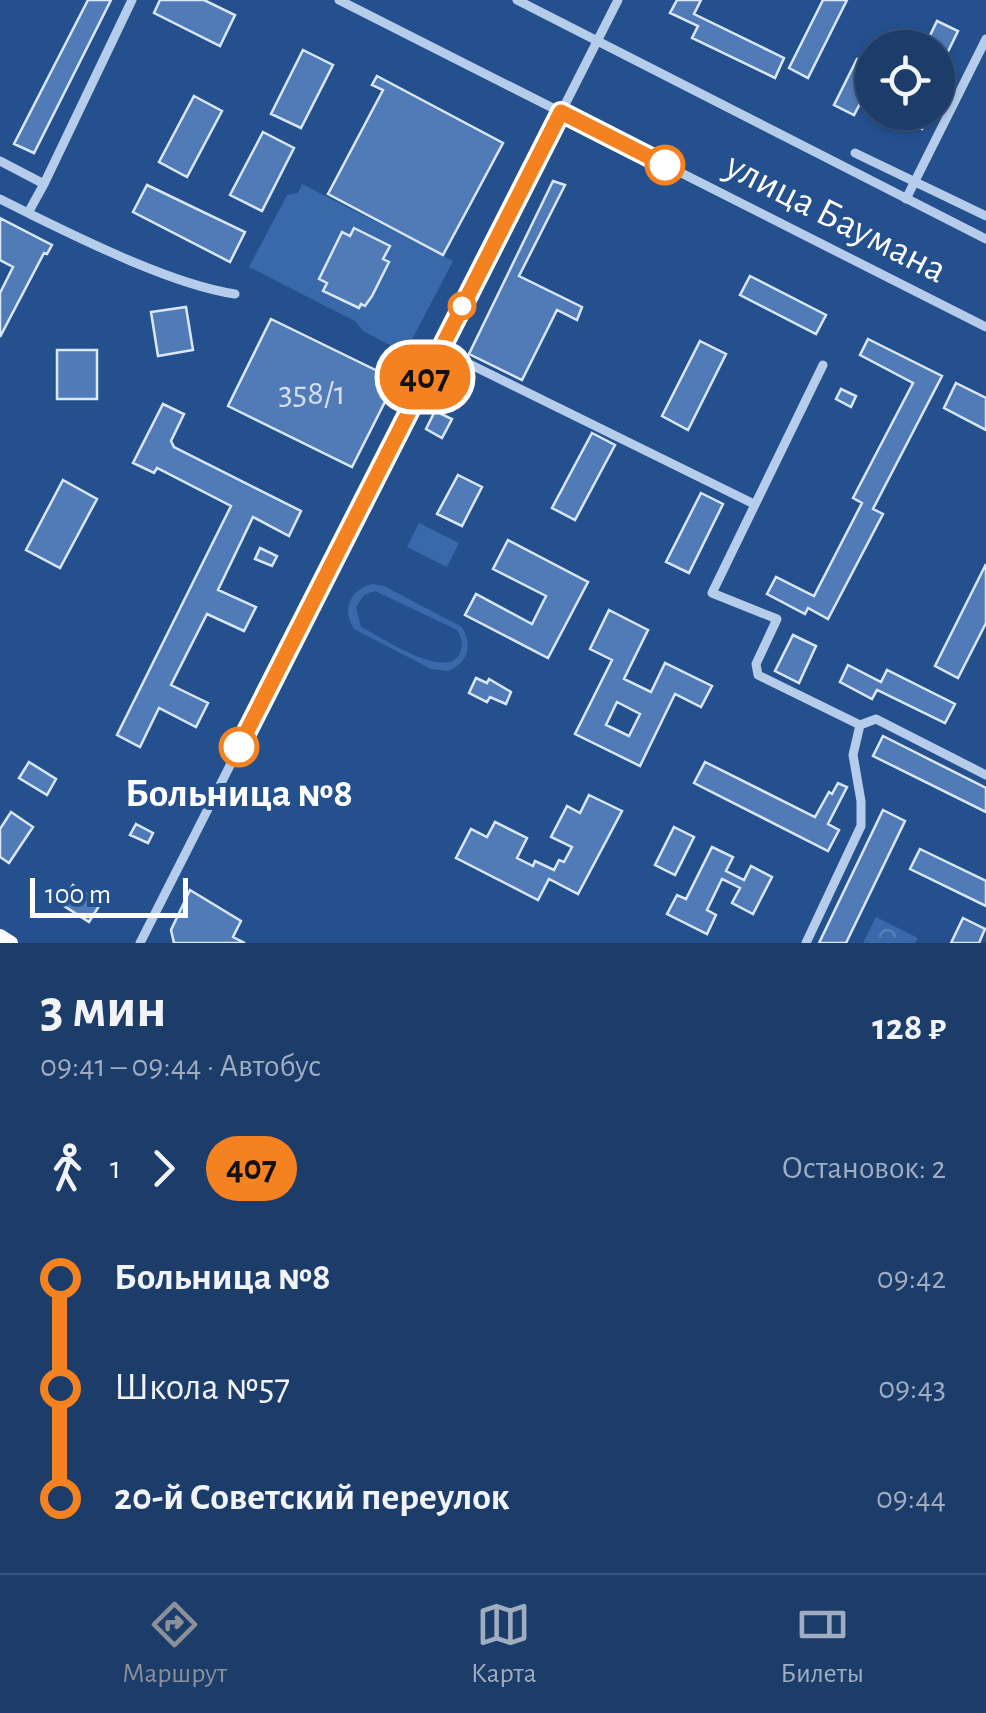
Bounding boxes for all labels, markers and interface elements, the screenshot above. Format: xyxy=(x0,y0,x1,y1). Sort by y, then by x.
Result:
map controls xyxy=(855,30,955,130)
button: locate xyxy=(855,30,955,130)
street label: улица Баумана xyxy=(718,145,953,291)
unlabelled marker xyxy=(646,146,684,184)
unlabelled marker xyxy=(449,293,475,319)
line badge: 407 xyxy=(368,344,482,410)
text: 407 xyxy=(400,360,450,395)
house number: 358/1 xyxy=(278,376,346,411)
marker: Больница №8 xyxy=(220,728,258,766)
place label: Больница №8 xyxy=(125,774,353,814)
scale bar xyxy=(30,873,188,918)
text: 100 m xyxy=(45,881,111,909)
text: 3 мин xyxy=(40,982,167,1037)
text: 128 ₽ xyxy=(872,1009,946,1047)
text: 09:41 – 09:44 · Автобус xyxy=(40,1050,321,1082)
icon: walk xyxy=(40,1141,95,1196)
icon: forward xyxy=(136,1141,191,1196)
text: 407 xyxy=(226,1151,277,1186)
text: 1 xyxy=(110,1152,121,1184)
text: Остановок: 2 xyxy=(782,1152,946,1184)
text: Больница №8 xyxy=(114,1259,331,1297)
text: 09:42 xyxy=(877,1262,946,1294)
text: Школа №57 xyxy=(114,1369,290,1407)
text: 09:43 xyxy=(878,1372,946,1404)
text: 20-й Советский переулок xyxy=(114,1479,510,1517)
text: 09:44 xyxy=(876,1482,946,1514)
tab: Маршрут xyxy=(122,1597,227,1691)
tab: Карта xyxy=(471,1597,536,1691)
tab: Билеты xyxy=(780,1597,864,1691)

